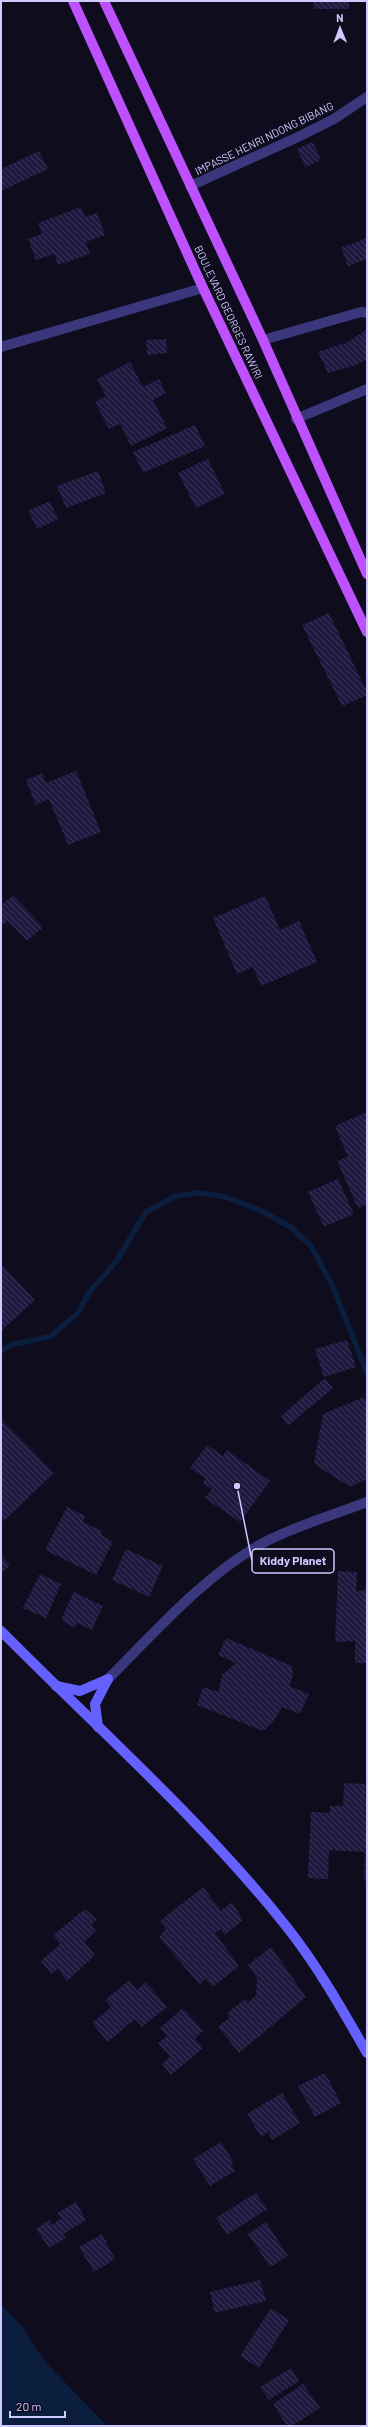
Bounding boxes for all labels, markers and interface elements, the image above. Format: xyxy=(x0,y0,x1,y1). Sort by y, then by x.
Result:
north arrow xyxy=(320,8,360,48)
text: N xyxy=(336,11,344,24)
street label: IMPASSE HENRI NDONG BIBANG xyxy=(193,99,335,177)
street label: BOULEVARD GEORGES RAWIRI xyxy=(192,243,266,381)
callout: Kiddy Planet xyxy=(252,1549,334,1573)
text: Kiddy Planet xyxy=(260,1553,327,1567)
scale bar xyxy=(10,2393,65,2419)
text: 20 m xyxy=(16,2399,42,2413)

